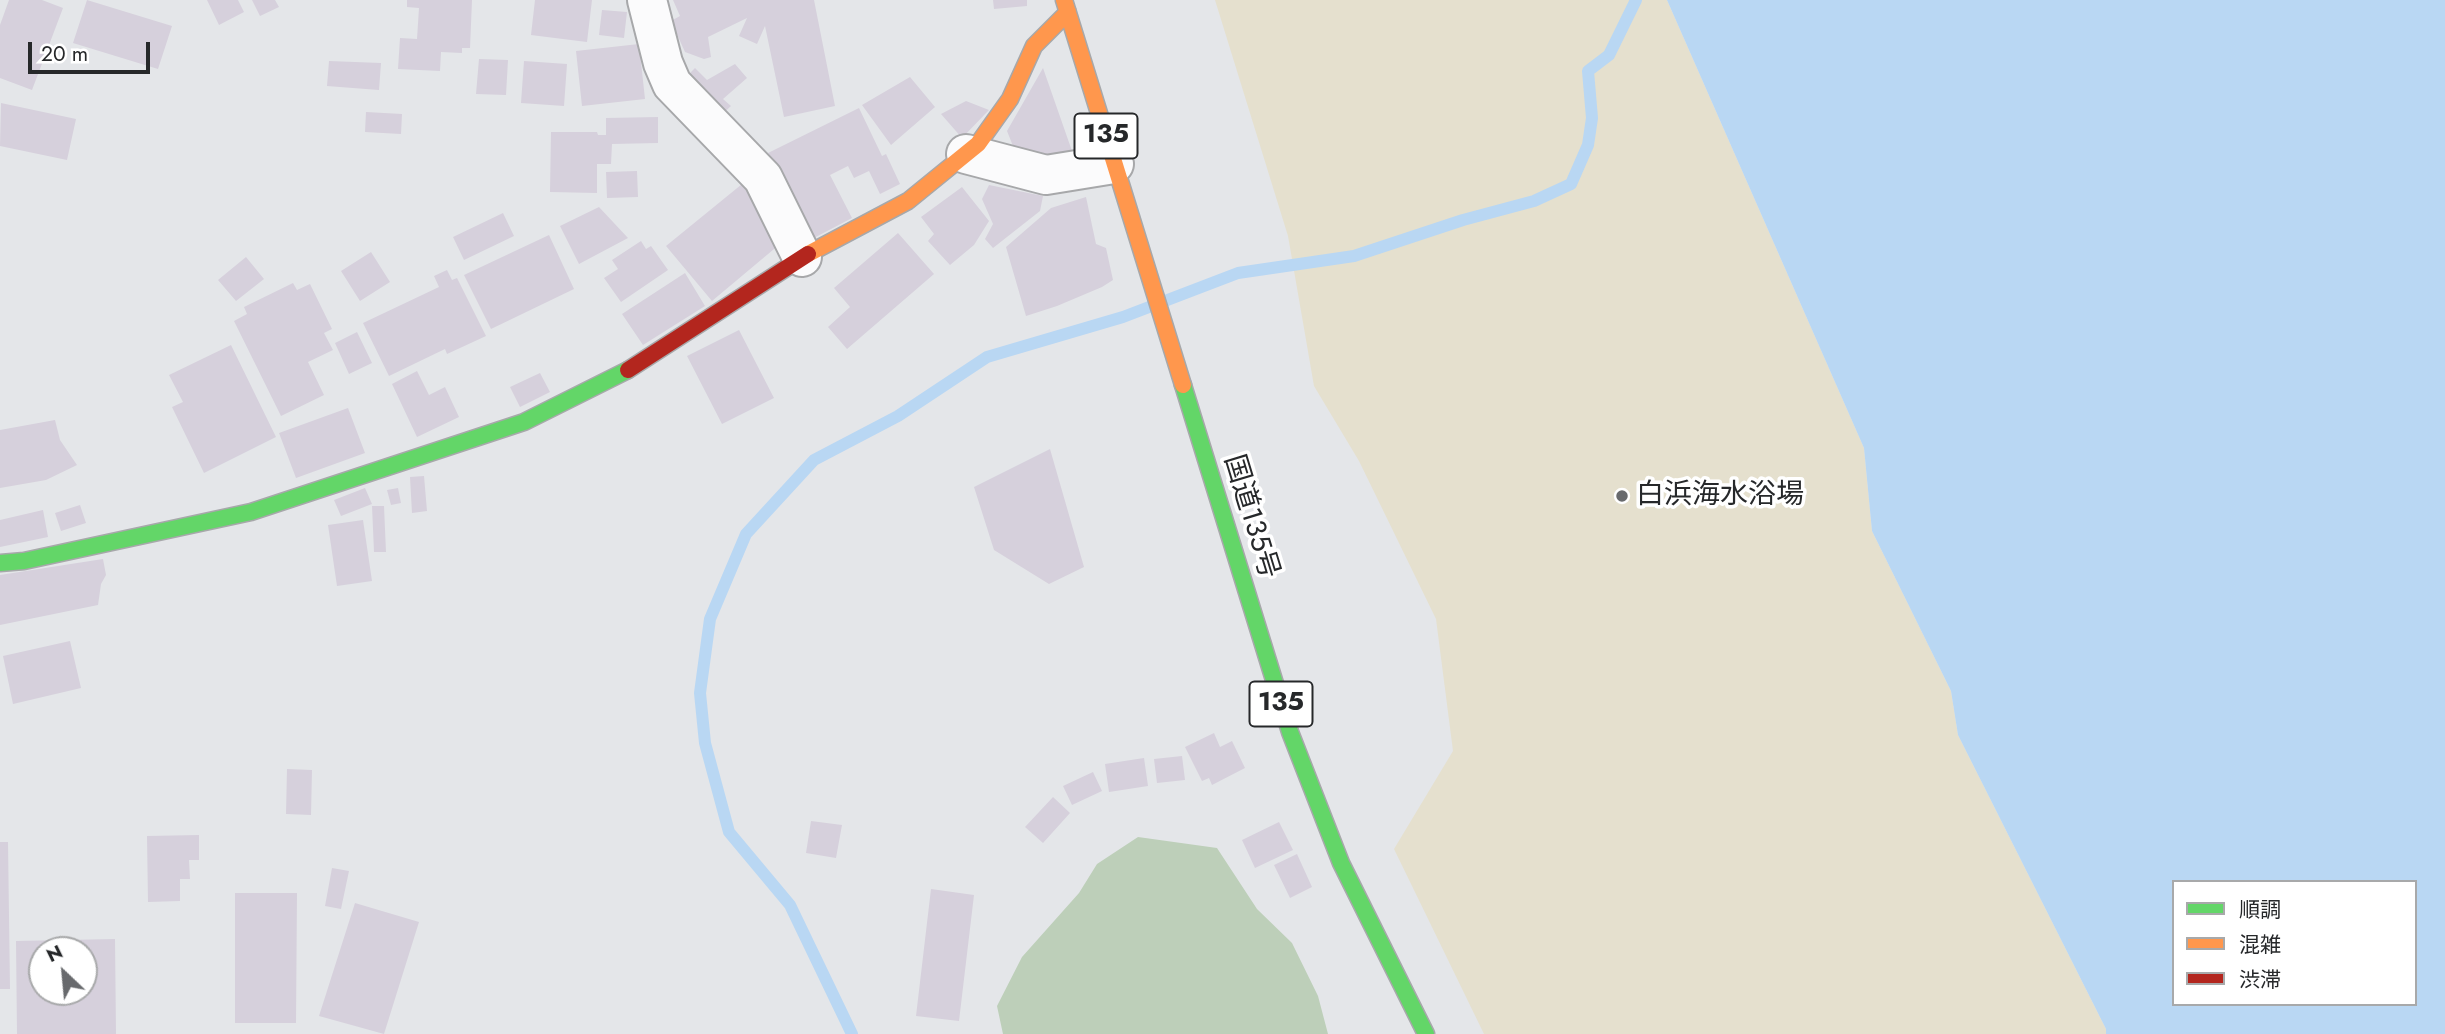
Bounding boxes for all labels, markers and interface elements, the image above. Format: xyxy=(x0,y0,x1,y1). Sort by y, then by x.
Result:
scale bar xyxy=(32,28,154,72)
text: 20 m xyxy=(41,39,88,69)
road number: 135 xyxy=(1074,113,1138,158)
street label: 国道135号 xyxy=(1215,451,1285,583)
place label: 白浜海水浴場 xyxy=(1636,479,1804,513)
marker: 白浜海水浴場 xyxy=(1614,488,1630,504)
road number: 135 xyxy=(1250,682,1312,726)
legend xyxy=(2172,880,2417,1006)
text: 順調 xyxy=(2239,895,2281,925)
text: 混雑 xyxy=(2239,930,2281,960)
north arrow xyxy=(28,936,98,1006)
text: N xyxy=(42,938,67,969)
text: 渋滞 xyxy=(2239,965,2281,995)

